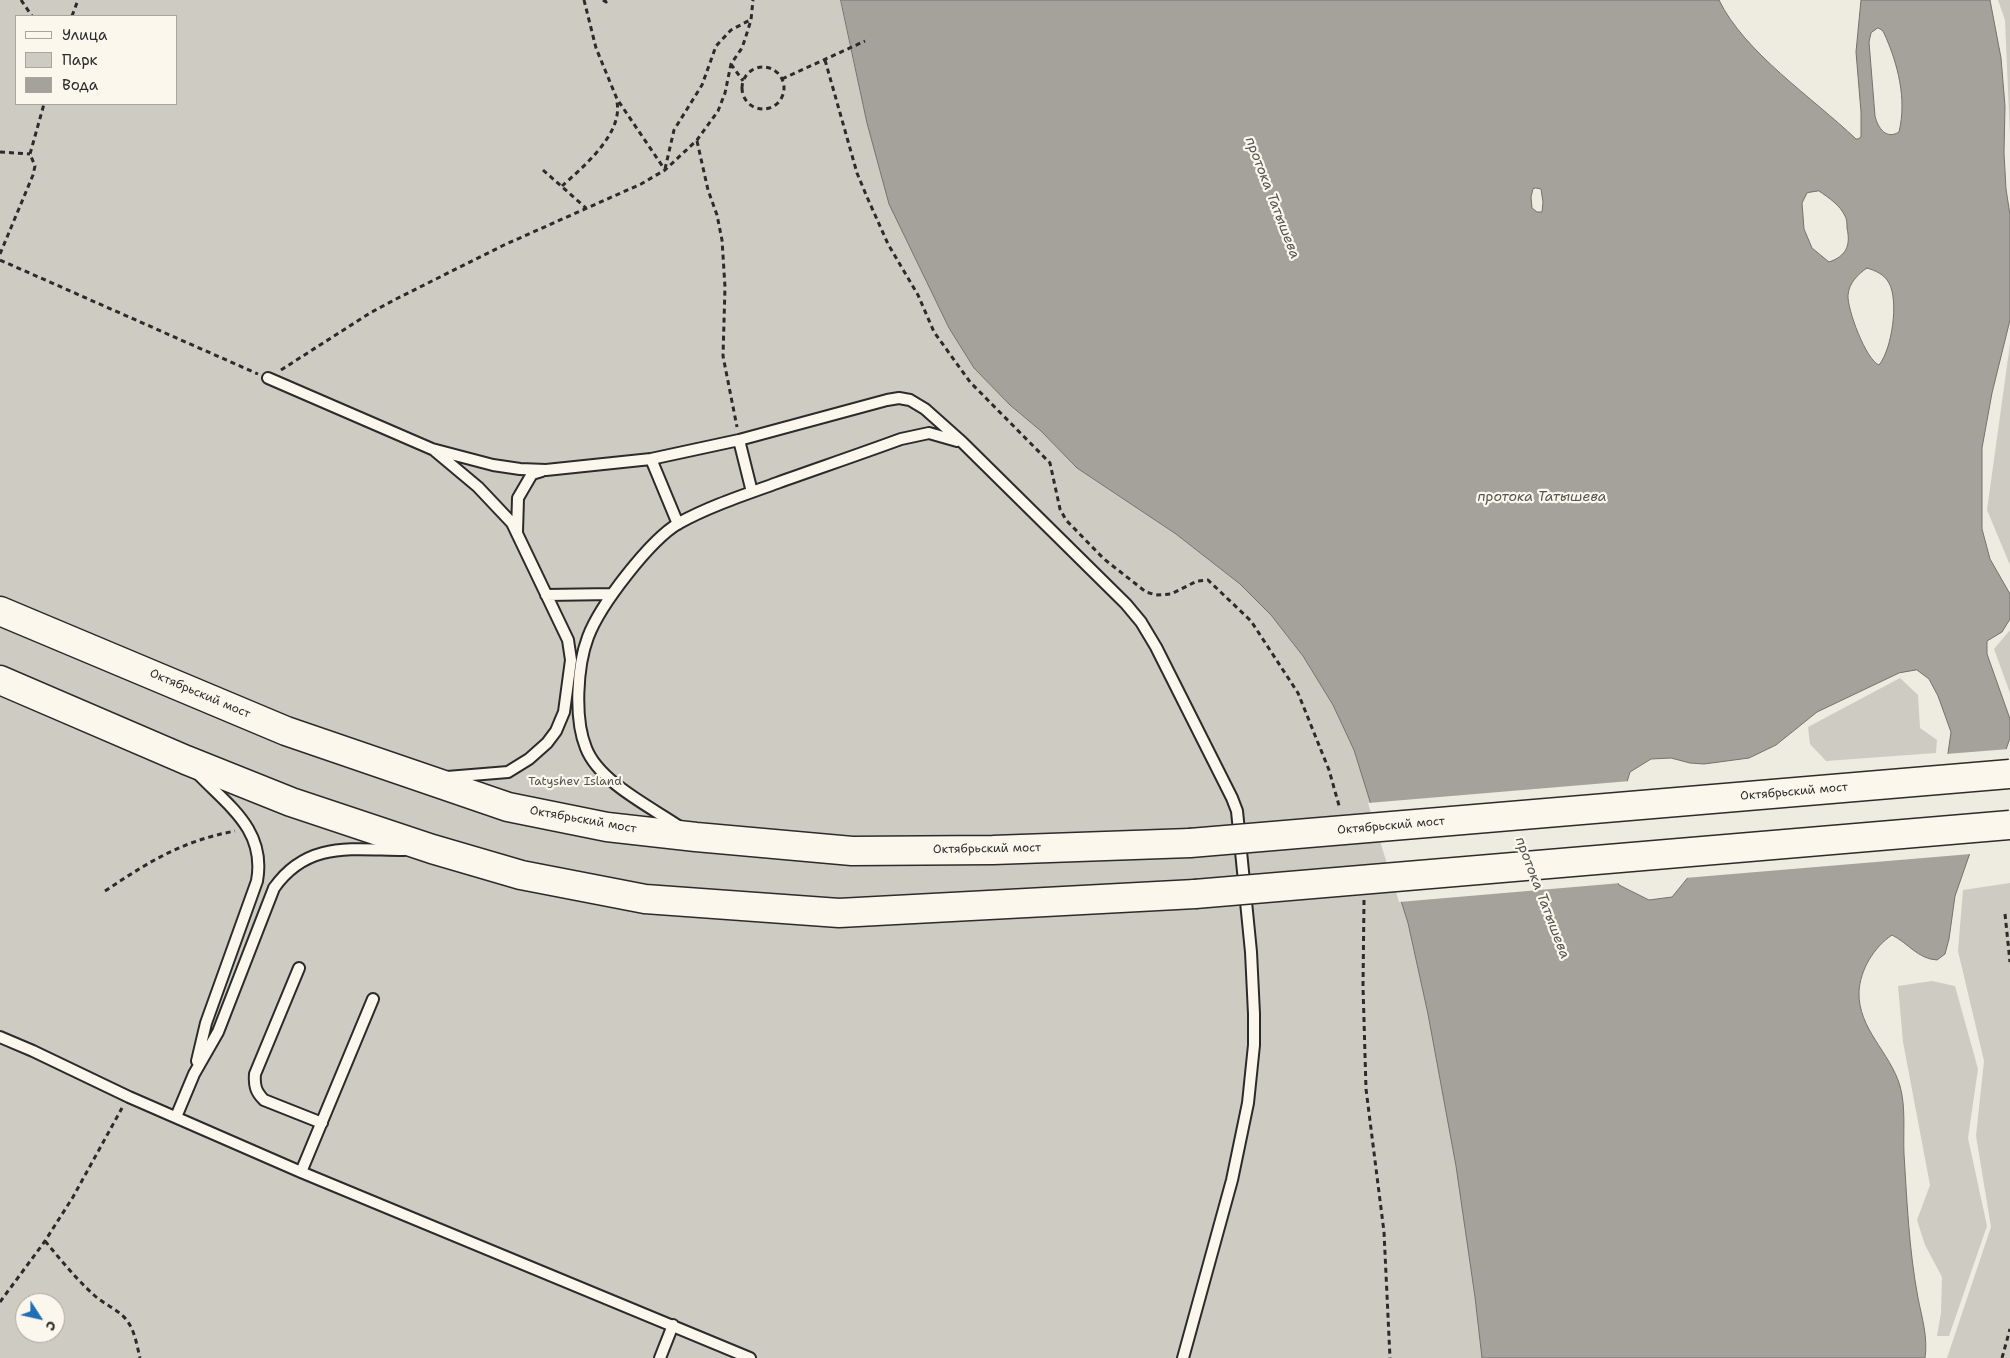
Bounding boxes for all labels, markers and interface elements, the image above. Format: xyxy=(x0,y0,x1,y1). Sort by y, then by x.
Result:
legend xyxy=(15,15,178,105)
text: Улица xyxy=(62,25,107,45)
text: Парк xyxy=(62,50,98,70)
text: Вода xyxy=(62,75,98,95)
water label: протока Татышева xyxy=(1241,135,1303,261)
water label: протока Татышева xyxy=(1477,489,1607,505)
street label: Октябрьский мост xyxy=(147,666,253,722)
park label: Tatyshev Island xyxy=(528,775,622,789)
street label: Октябрьский мост xyxy=(1740,780,1848,804)
street label: Октябрьский мост xyxy=(529,804,637,836)
street label: Октябрьский мост xyxy=(1337,814,1445,838)
water label: протока Татышева xyxy=(1511,835,1573,961)
street label: Октябрьский мост xyxy=(933,841,1041,857)
north arrow xyxy=(15,1293,65,1343)
text: С xyxy=(42,1317,61,1335)

